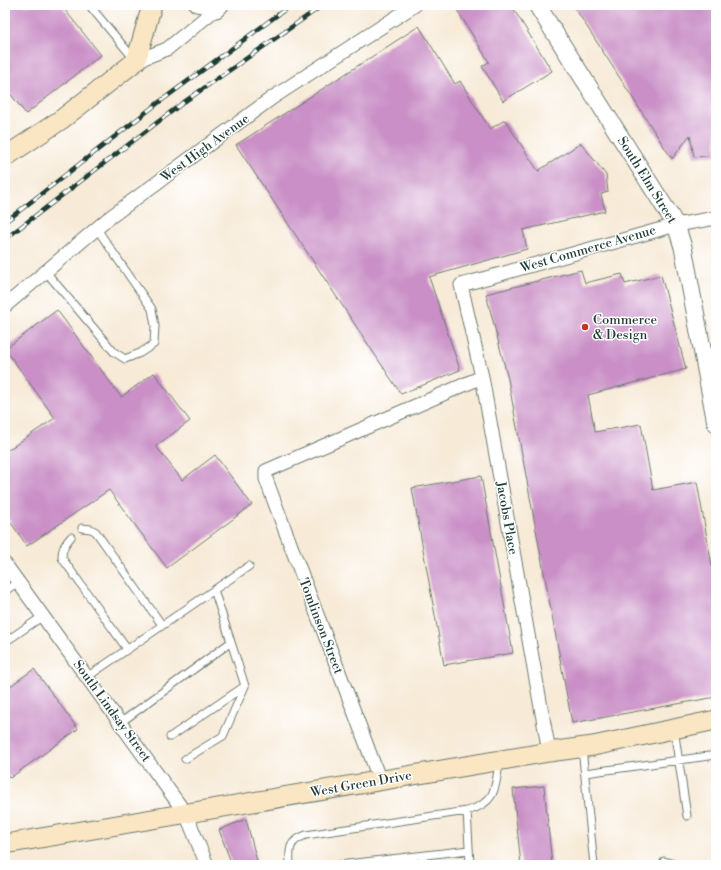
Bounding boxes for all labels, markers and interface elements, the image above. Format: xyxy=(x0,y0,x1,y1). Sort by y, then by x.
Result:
street label: West High Avenue xyxy=(157,110,253,186)
street label: South Elm Street xyxy=(614,134,680,227)
street label: West Commerce Avenue xyxy=(517,222,658,276)
place label: Commerce & Design xyxy=(593,312,658,343)
marker: Commerce & Design xyxy=(580,322,590,332)
street label: Jacobs Place xyxy=(493,479,521,556)
street label: Tomlinson Street xyxy=(295,576,347,677)
street label: South Lindsay Street xyxy=(70,657,155,765)
street label: West Green Drive xyxy=(308,767,413,801)

